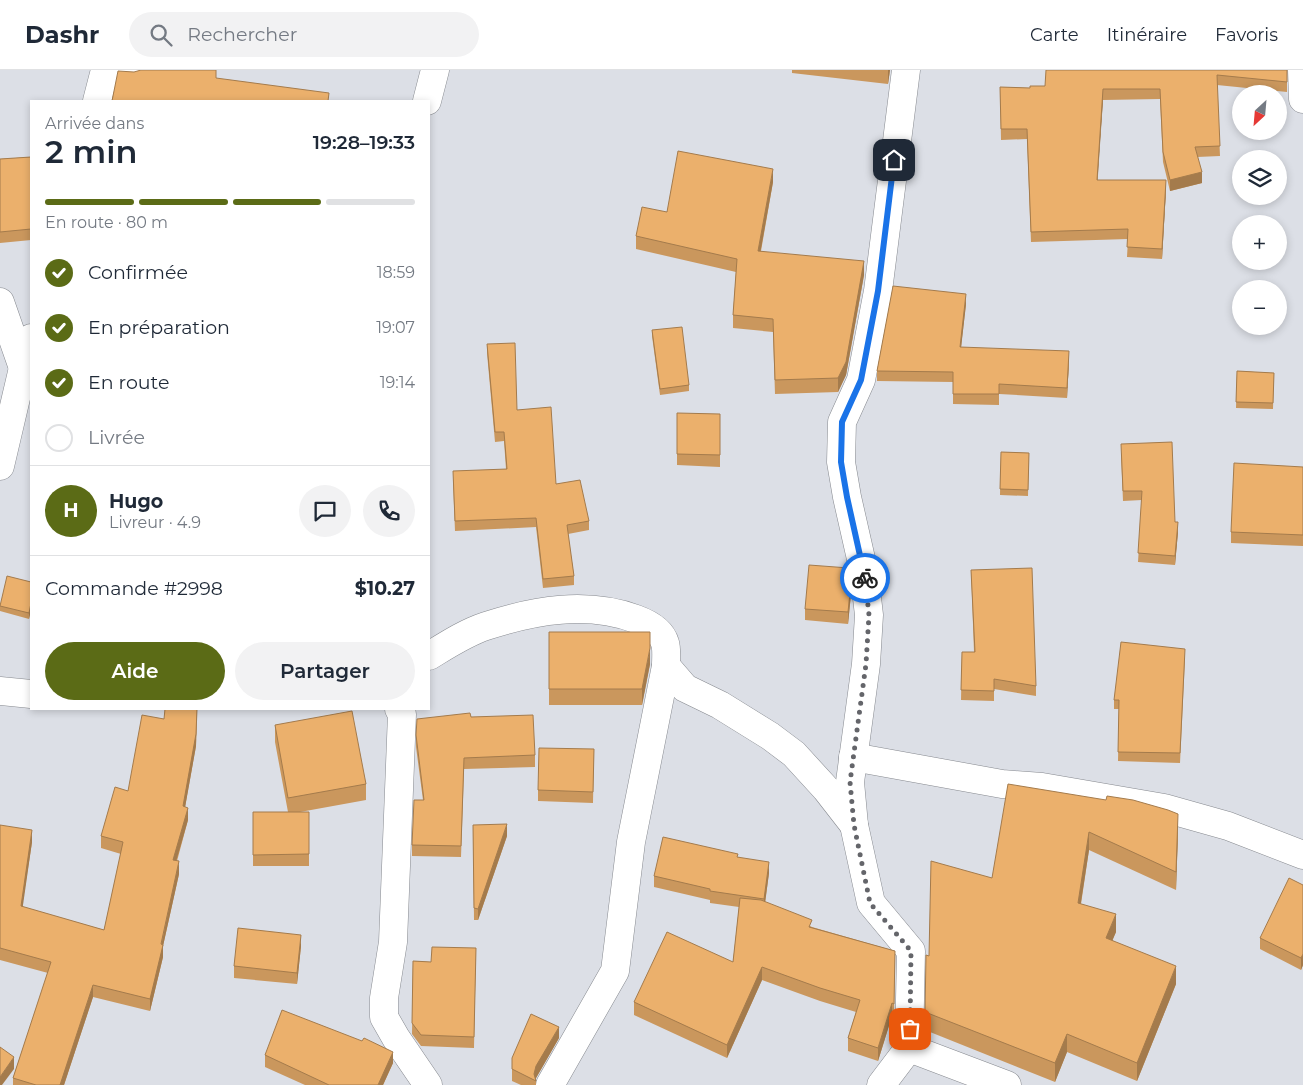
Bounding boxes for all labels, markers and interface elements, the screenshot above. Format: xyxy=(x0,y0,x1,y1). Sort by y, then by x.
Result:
search box xyxy=(129,12,479,57)
text: Dashr xyxy=(25,20,99,49)
icon: search xyxy=(147,21,175,49)
text: Rechercher xyxy=(187,23,297,46)
text: Carte xyxy=(1030,24,1079,46)
text: Itinéraire xyxy=(1107,24,1187,46)
text: Favoris xyxy=(1215,24,1278,46)
north arrow xyxy=(1232,85,1288,140)
map controls xyxy=(1232,85,1287,335)
text: Arrivée dans xyxy=(45,114,144,133)
text: 19:28–19:33 xyxy=(313,131,415,154)
text: 2 min xyxy=(45,132,137,171)
pin xyxy=(873,139,915,181)
icon: home xyxy=(880,146,908,174)
button: layers xyxy=(1232,150,1287,205)
text: En route · 80 m xyxy=(45,213,168,232)
button: + xyxy=(1232,215,1287,270)
icon: check xyxy=(45,259,73,287)
text: Confirmée xyxy=(88,261,188,284)
text: 18:59 xyxy=(377,263,415,282)
button: − xyxy=(1232,280,1287,335)
icon: check xyxy=(45,314,73,342)
text: En préparation xyxy=(88,316,230,339)
text: 19:07 xyxy=(376,318,415,337)
icon: check xyxy=(45,369,73,397)
text: En route xyxy=(88,371,169,394)
text: 19:14 xyxy=(380,373,415,392)
text: Livrée xyxy=(88,426,145,449)
button: chat xyxy=(299,485,351,537)
button: phone xyxy=(363,485,415,537)
text: Hugo xyxy=(109,490,163,513)
text: H xyxy=(63,499,79,522)
text: Livreur · 4.9 xyxy=(109,513,201,532)
courier xyxy=(840,553,890,603)
icon: bike xyxy=(851,564,879,592)
text: Commande #2998 xyxy=(45,577,223,600)
text: $10.27 xyxy=(355,577,415,600)
button: Aide xyxy=(45,642,225,700)
button: Partager xyxy=(235,642,415,700)
pin xyxy=(889,1008,931,1050)
icon: bag xyxy=(896,1015,924,1043)

